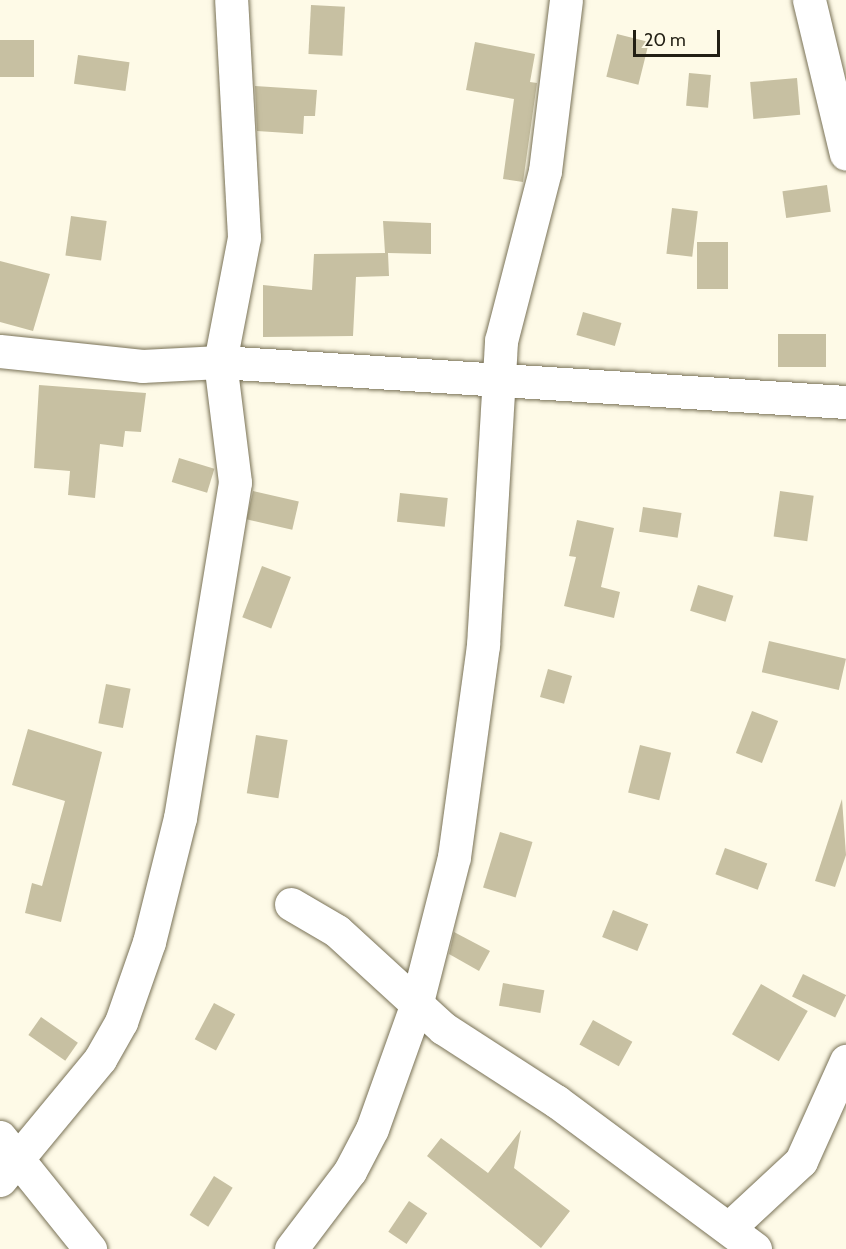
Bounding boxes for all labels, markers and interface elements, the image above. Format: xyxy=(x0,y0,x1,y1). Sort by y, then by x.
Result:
scale bar xyxy=(636,18,723,56)
text: 20 m xyxy=(644,29,686,51)

